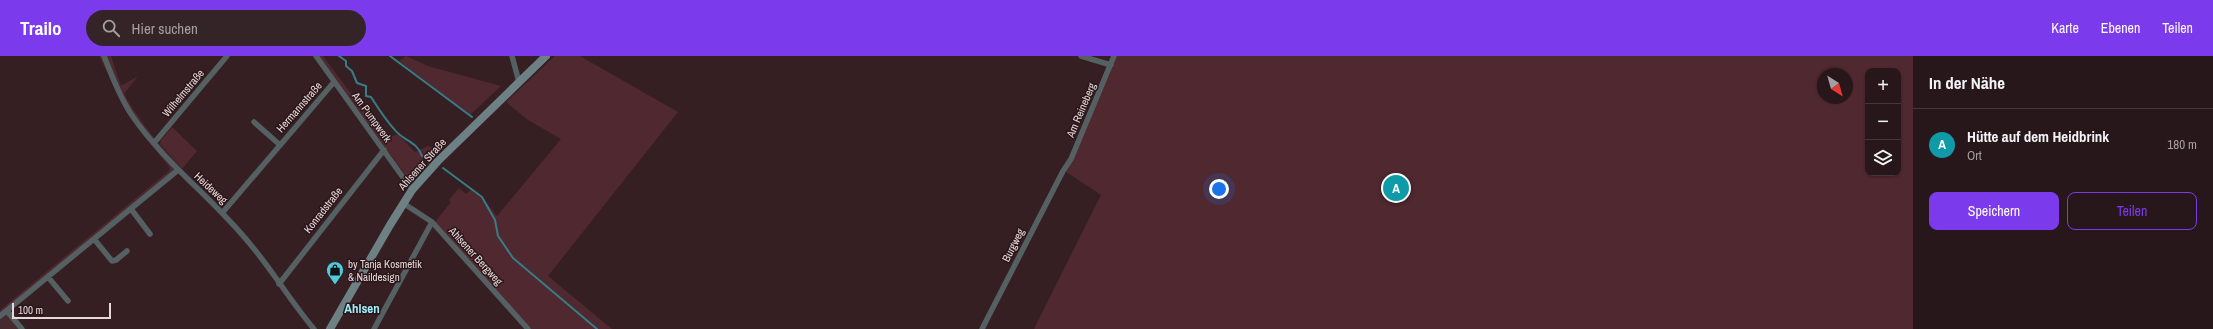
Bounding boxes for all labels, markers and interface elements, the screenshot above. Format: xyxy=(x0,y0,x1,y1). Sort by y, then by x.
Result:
search box xyxy=(86,10,366,46)
text: Trailo xyxy=(20,15,62,41)
icon: search xyxy=(100,17,122,39)
text: Hier suchen xyxy=(132,18,198,39)
text: Karte xyxy=(2051,19,2079,37)
text: Ebenen xyxy=(2101,19,2140,37)
text: Teilen xyxy=(2162,19,2193,37)
street label: Wilhelmstraße xyxy=(159,66,207,120)
north arrow xyxy=(1817,68,1853,104)
map controls xyxy=(1865,68,1901,176)
button: + xyxy=(1865,68,1901,104)
text: In der Nähe xyxy=(1929,71,2005,94)
street label: Hermannstraße xyxy=(273,79,325,135)
street label: Am Reineberg xyxy=(1063,80,1099,140)
street label: Am Pumpwerk xyxy=(349,88,395,145)
button: − xyxy=(1865,104,1901,140)
text: Hütte auf dem Heidbrink xyxy=(1967,126,2109,147)
street label: Ahlsener Straße xyxy=(394,135,449,194)
text: A xyxy=(1938,136,1946,153)
text: 180 m xyxy=(2167,136,2197,153)
button: layers xyxy=(1865,140,1901,176)
text: Ort xyxy=(1967,147,1982,164)
street label: Heideweg xyxy=(191,169,231,207)
pin: A xyxy=(1383,173,1409,203)
your location xyxy=(1209,179,1229,199)
street label: Konradstraße xyxy=(301,184,345,236)
button: Speichern xyxy=(1929,192,2059,230)
button: Teilen xyxy=(2067,192,2197,230)
street label: Ahlsener Bergweg xyxy=(445,223,506,288)
street label: Burgweg xyxy=(999,226,1027,264)
place label: by Tanja Kosmetik & Naildesign xyxy=(348,257,422,284)
shop icon: by Tanja Kosmetik & Naildesign xyxy=(325,260,345,285)
district label: Ahlsen xyxy=(344,300,380,317)
scale bar xyxy=(12,301,111,320)
text: 100 m xyxy=(18,303,43,317)

